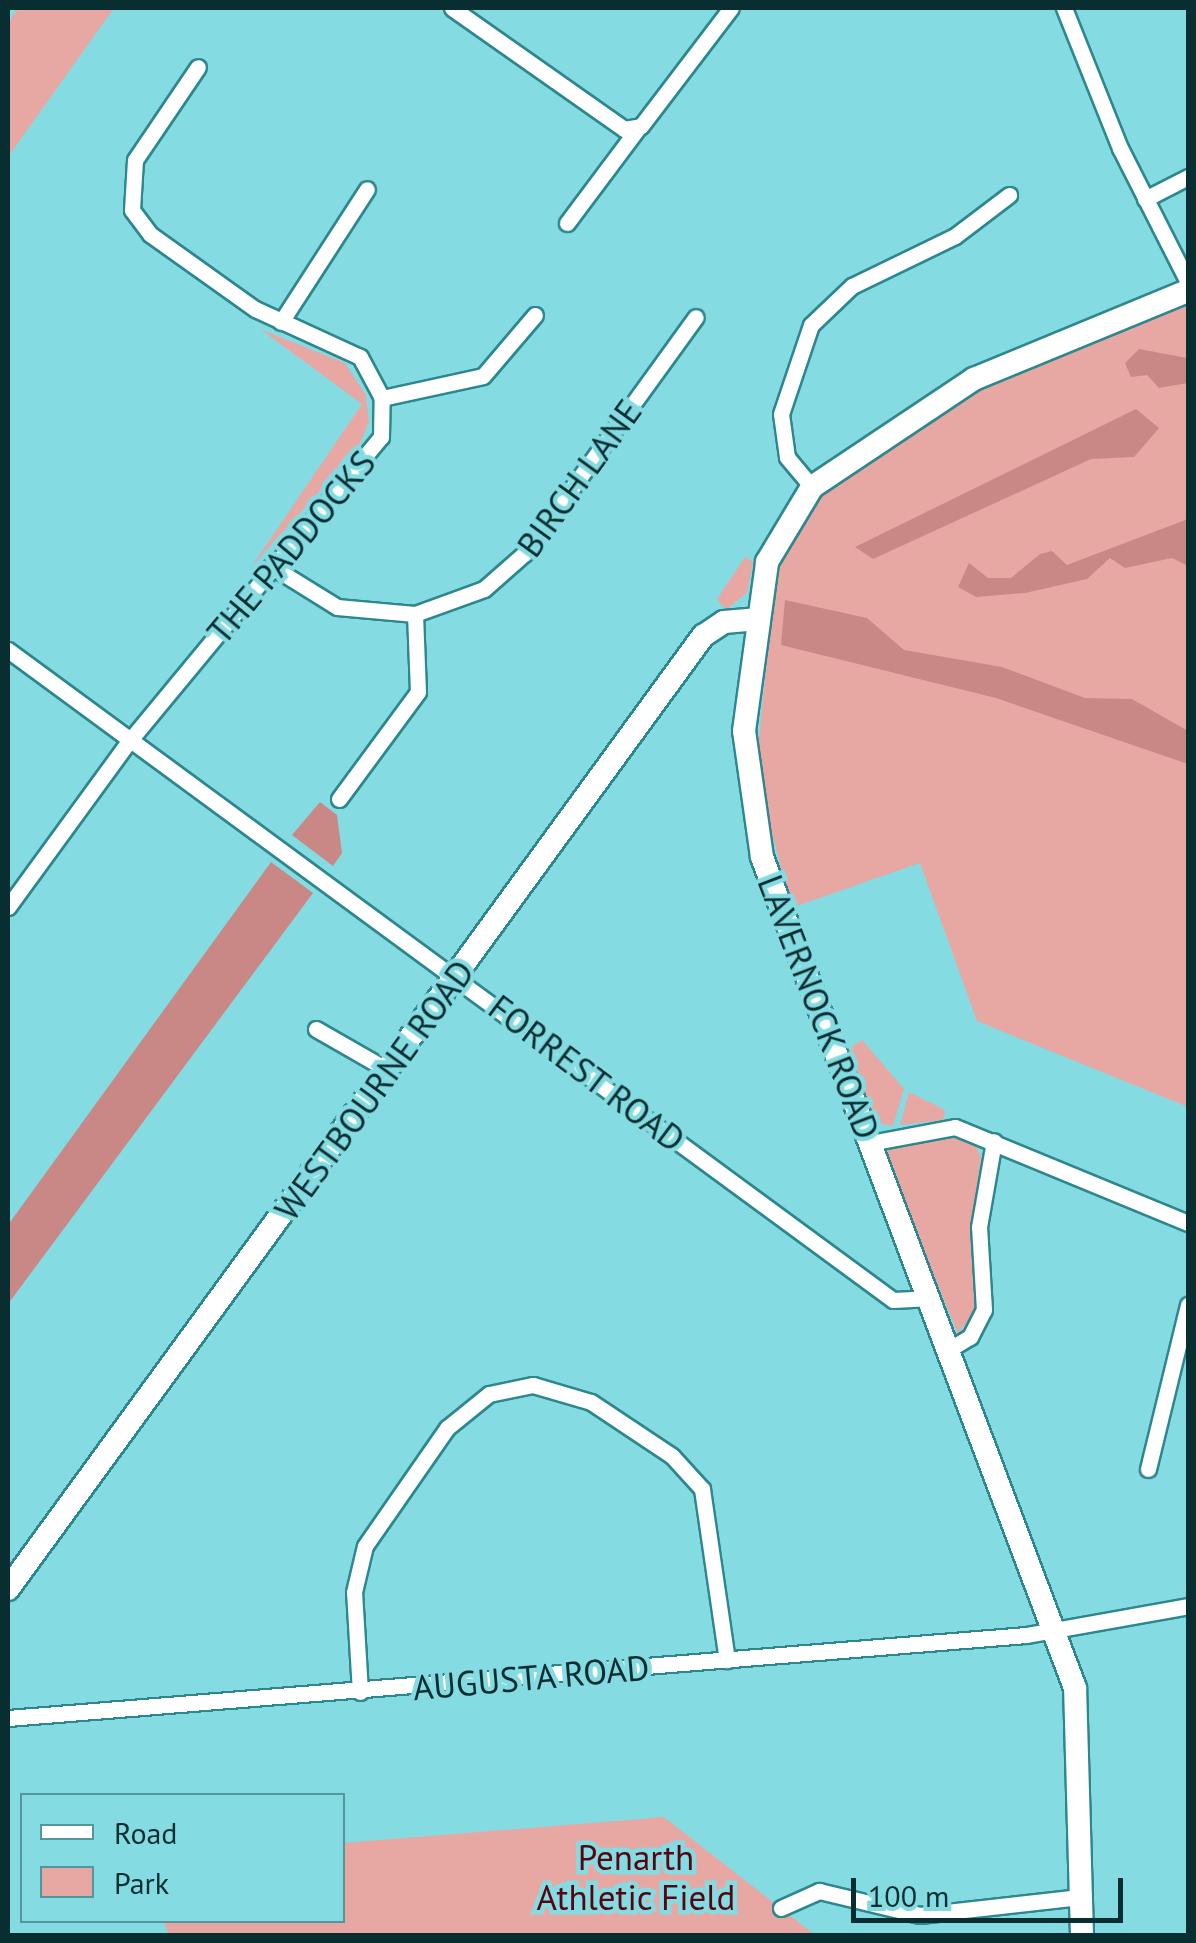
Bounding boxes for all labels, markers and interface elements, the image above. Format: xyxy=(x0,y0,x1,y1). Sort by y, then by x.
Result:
street label: BIRCH LANE xyxy=(508,391,650,565)
street label: THE PADDOCKS xyxy=(198,442,384,652)
street label: LAVERNOCK ROAD xyxy=(749,869,889,1145)
street label: WESTBOURNE ROAD xyxy=(266,952,482,1228)
street label: FORREST ROAD xyxy=(480,985,694,1161)
street label: AUGUSTA ROAD xyxy=(410,1646,652,1708)
legend xyxy=(20,1793,345,1923)
text: Road xyxy=(114,1813,178,1852)
park label: Penarth Athletic Field xyxy=(536,1836,736,1918)
scale bar xyxy=(856,1858,1128,1920)
text: Park xyxy=(114,1863,169,1902)
text: 100 m xyxy=(868,1876,949,1915)

